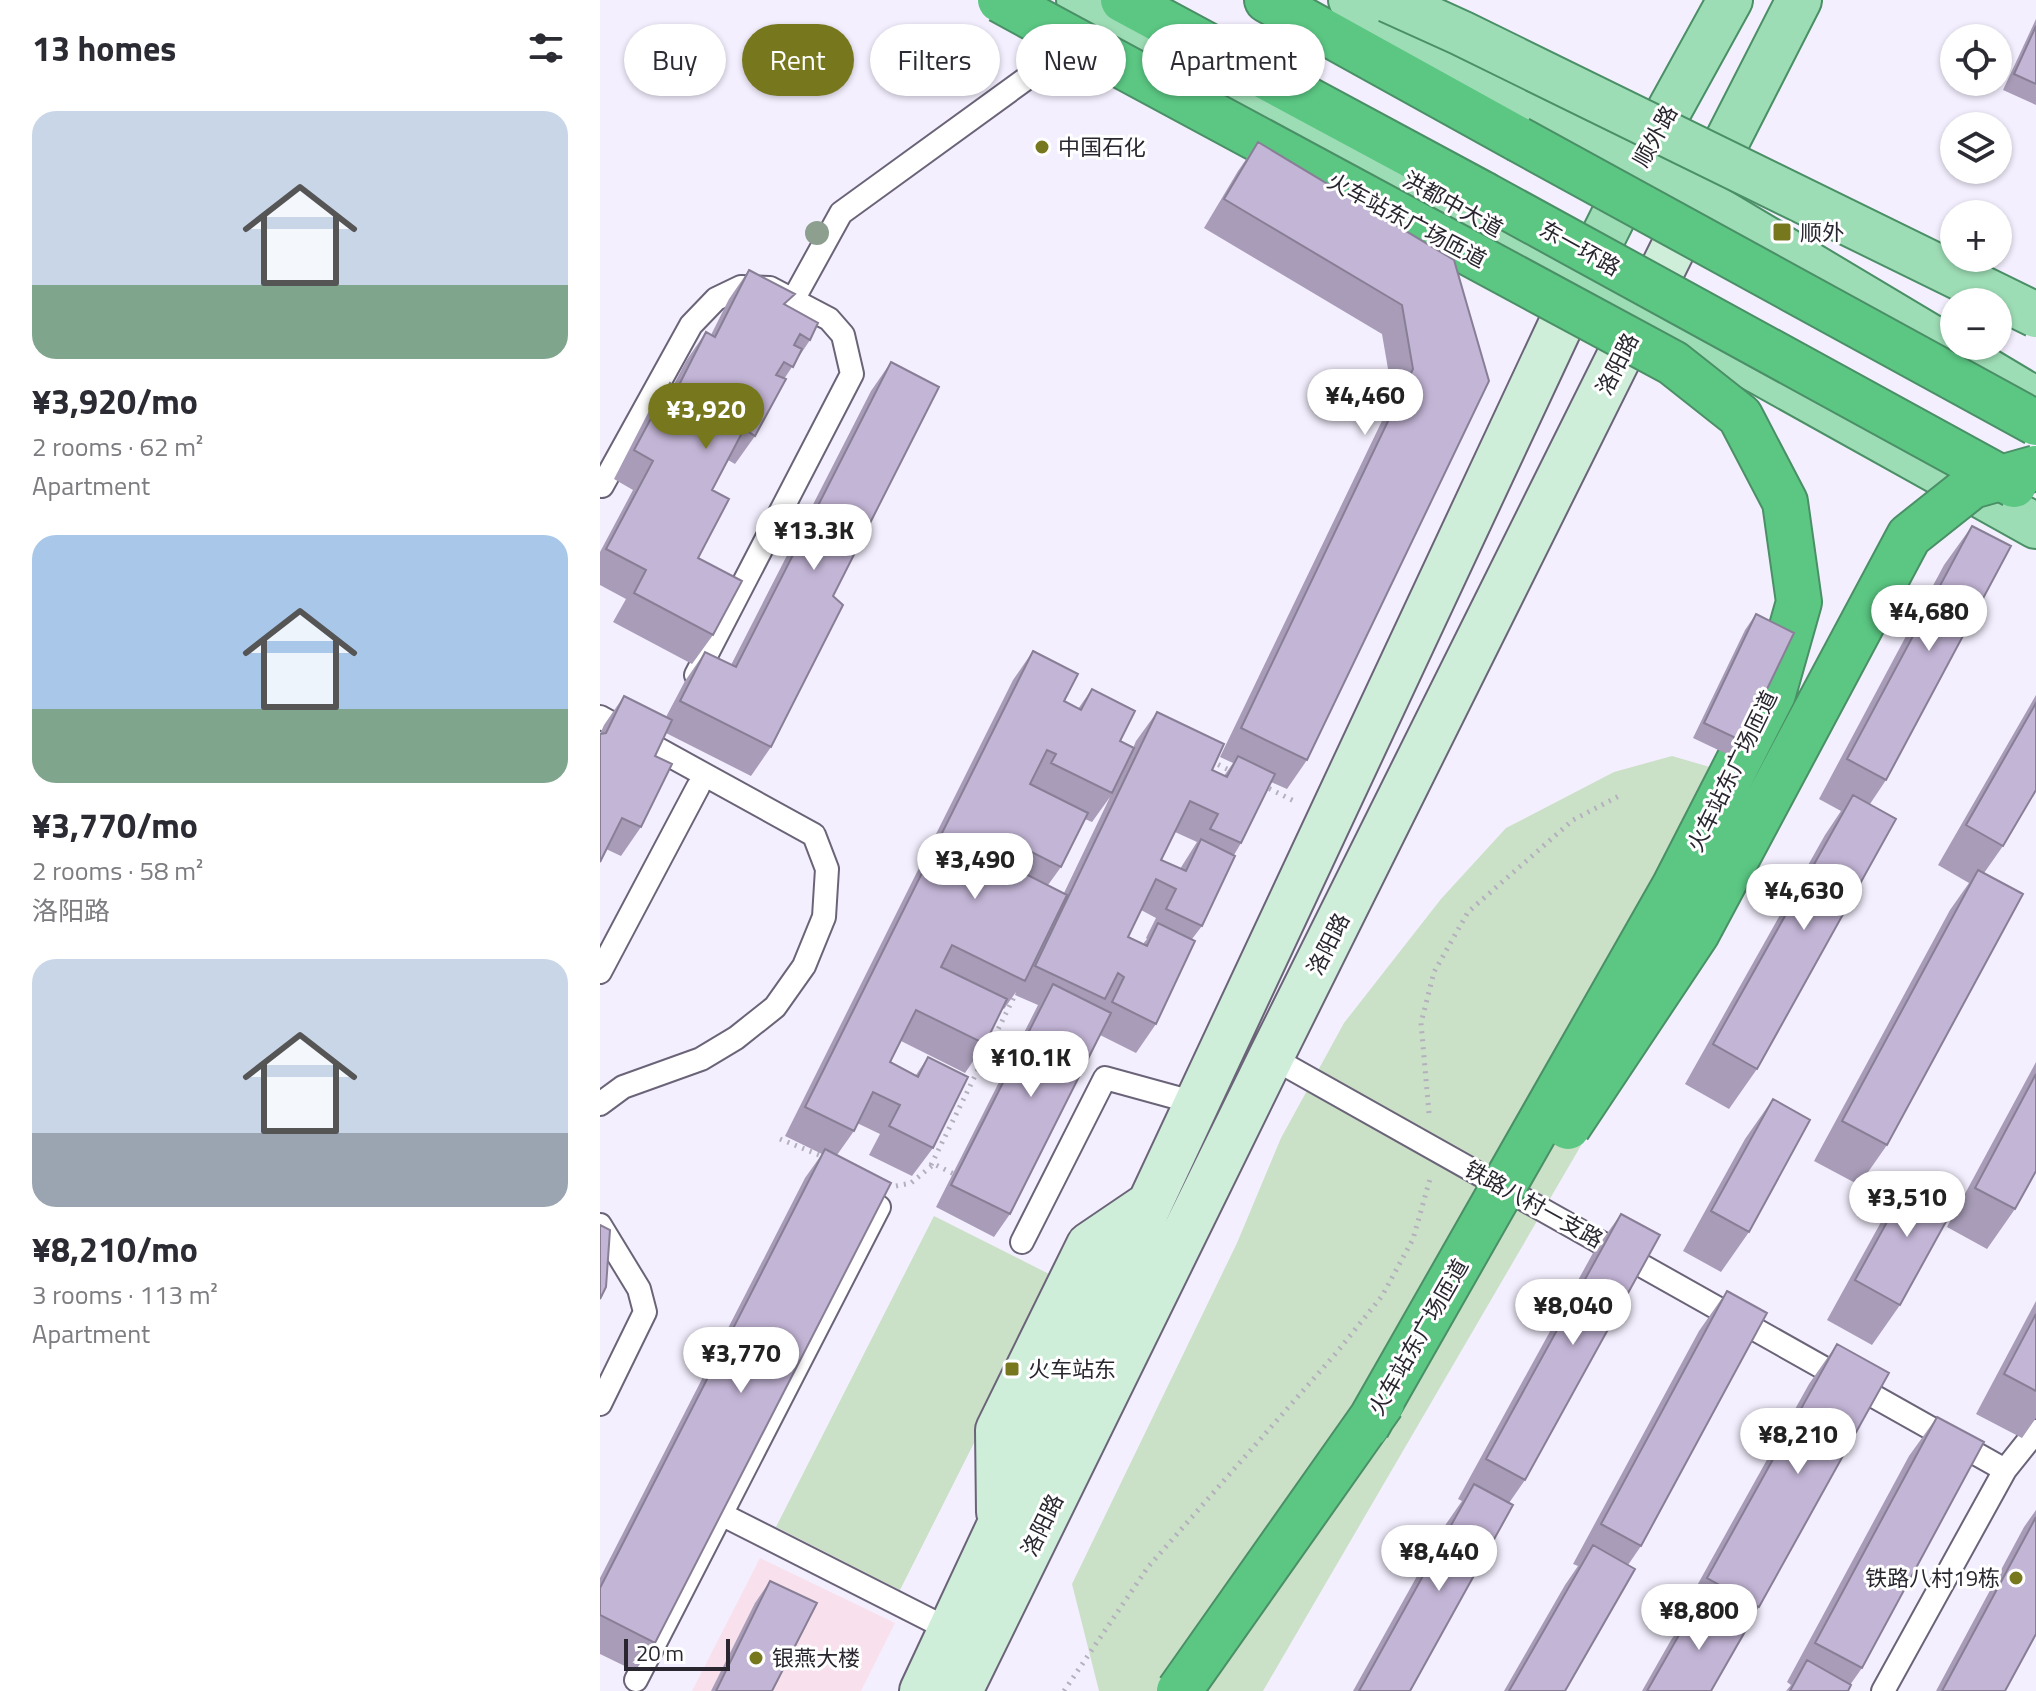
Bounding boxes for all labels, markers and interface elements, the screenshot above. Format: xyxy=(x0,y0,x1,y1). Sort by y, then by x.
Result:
text: 13 homes xyxy=(32,22,176,74)
chip: Buy xyxy=(624,24,726,96)
chip: Rent xyxy=(742,24,854,96)
chip: Filters xyxy=(870,24,1000,96)
chip: New xyxy=(1016,24,1126,96)
chip: Apartment xyxy=(1142,24,1325,96)
map controls xyxy=(1940,24,2012,360)
button: locate xyxy=(1940,24,2012,96)
icon: filters xyxy=(524,26,568,70)
street label: 顺外路 xyxy=(1624,99,1686,173)
button: layers xyxy=(1940,112,2012,184)
place label: 中国石化 xyxy=(1058,130,1146,164)
marker: 中国石化 xyxy=(1033,138,1051,156)
street label: 洪都中大道 xyxy=(1397,162,1509,246)
icon: home xyxy=(228,163,372,307)
street label: 火车站东广场匝道 xyxy=(1321,164,1493,276)
button: + xyxy=(1940,200,2012,272)
street label: 东一环路 xyxy=(1533,212,1627,284)
place label: 顺外 xyxy=(1800,215,1844,249)
marker: 顺外 xyxy=(1771,221,1793,243)
button: − xyxy=(1940,288,2012,360)
street label: 洛阳路 xyxy=(1587,327,1647,401)
pin: ¥4,460 xyxy=(1300,369,1430,437)
text: ¥3,920/mo xyxy=(32,375,198,427)
text: ¥4,460 xyxy=(1325,375,1405,414)
pin: ¥3,920 xyxy=(641,383,771,451)
text: ¥3,920 xyxy=(666,389,746,428)
text: 2 rooms · 62 m² xyxy=(32,427,203,466)
text: Apartment xyxy=(32,466,150,505)
pin: ¥13.3K xyxy=(749,504,879,572)
text: ¥13.3K xyxy=(774,510,854,549)
pin: ¥4,680 xyxy=(1864,585,1994,653)
icon: home xyxy=(228,587,372,731)
text: ¥4,680 xyxy=(1889,591,1969,630)
street label: 火车站东广场匝道 xyxy=(1678,684,1786,858)
text: ¥3,770/mo xyxy=(32,799,198,851)
pin: ¥3,490 xyxy=(910,833,1040,901)
text: ¥3,490 xyxy=(935,839,1015,878)
text: 2 rooms · 58 m² xyxy=(32,851,203,890)
pin: ¥4,630 xyxy=(1739,864,1869,932)
text: ¥4,630 xyxy=(1764,870,1844,909)
text: 洛阳路 xyxy=(32,891,110,930)
street label: 洛阳路 xyxy=(1298,907,1358,981)
icon: home xyxy=(228,1011,372,1155)
pin: ¥10.1K xyxy=(966,1031,1096,1099)
text: ¥10.1K xyxy=(991,1037,1071,1076)
street label: 铁路八村一支路 xyxy=(1458,1152,1610,1256)
pin: ¥3,510 xyxy=(1842,1171,1972,1239)
text: ¥3,510 xyxy=(1867,1177,1947,1216)
text: ¥8,210/mo xyxy=(32,1223,198,1275)
street label: 火车站东广场匝道 xyxy=(1359,1252,1477,1422)
text: 3 rooms · 113 m² xyxy=(32,1275,218,1314)
pin: ¥8,040 xyxy=(1508,1279,1638,1347)
text: ¥8,040 xyxy=(1533,1285,1613,1324)
text: Apartment xyxy=(32,1314,150,1353)
pin: ¥3,770 xyxy=(676,1327,806,1395)
text: ¥3,770 xyxy=(701,1333,781,1372)
place label: 火车站东 xyxy=(1028,1352,1116,1386)
marker: 火车站东 xyxy=(1003,1360,1021,1378)
pin: ¥8,210 xyxy=(1733,1408,1863,1476)
text: ¥8,210 xyxy=(1758,1414,1838,1453)
street label: 洛阳路 xyxy=(1012,1488,1072,1562)
pin: ¥8,440 xyxy=(1374,1525,1504,1593)
text: ¥8,440 xyxy=(1399,1531,1479,1570)
place label: 铁路八村19栋 xyxy=(1865,1561,2000,1595)
marker: 铁路八村19栋 xyxy=(2007,1569,2025,1587)
pin: ¥8,800 xyxy=(1634,1584,1764,1652)
text: ¥8,800 xyxy=(1659,1590,1739,1629)
scale bar xyxy=(624,1635,730,1671)
text: 20 m xyxy=(636,1636,684,1670)
place label: 银燕大楼 xyxy=(772,1641,860,1675)
marker: 银燕大楼 xyxy=(747,1649,765,1667)

